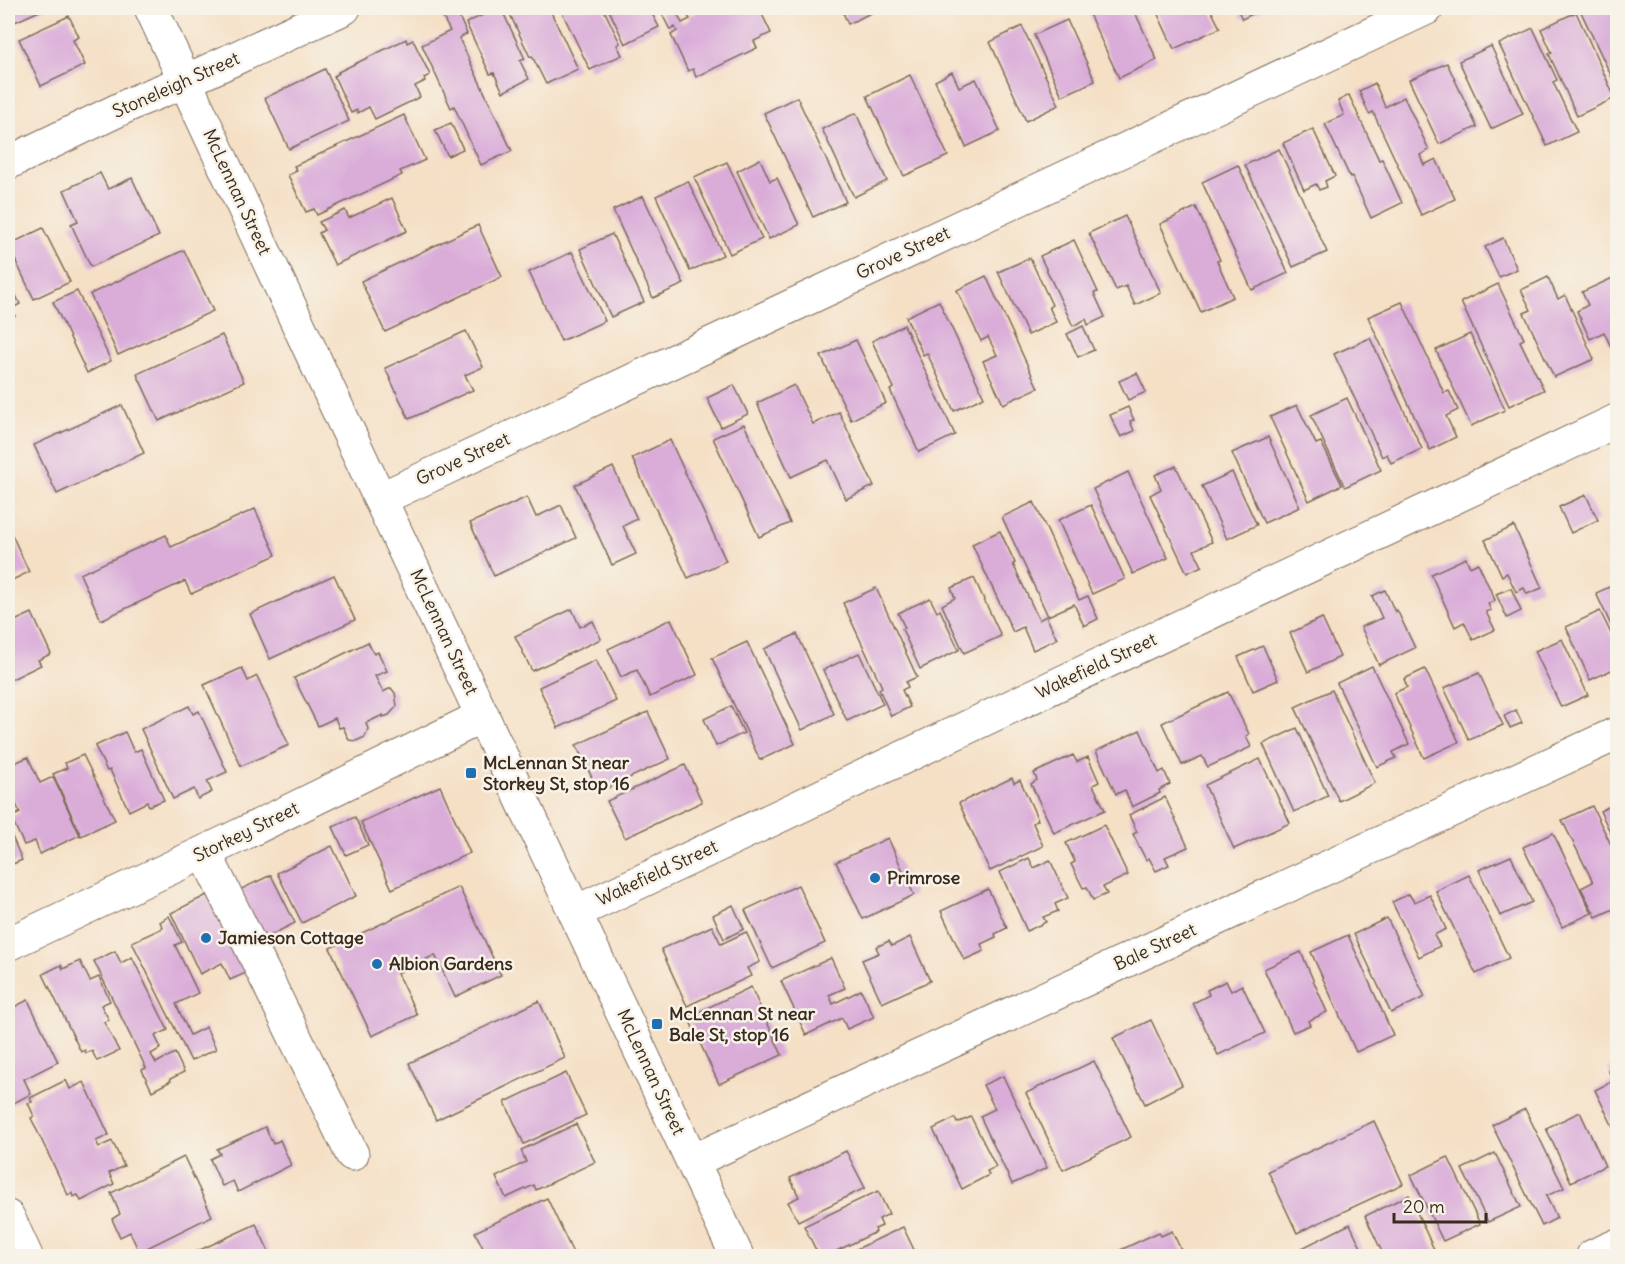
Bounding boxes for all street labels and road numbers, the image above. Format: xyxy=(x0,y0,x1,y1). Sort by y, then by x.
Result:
street label: Stoneleigh Street xyxy=(109,46,243,123)
street label: McLennan Street xyxy=(198,125,277,258)
street label: Grove Street xyxy=(852,221,953,284)
street label: Grove Street xyxy=(412,427,513,490)
street label: McLennan Street xyxy=(405,565,484,698)
street label: Wakefield Street xyxy=(1031,627,1160,704)
street label: Storkey Street xyxy=(189,796,302,867)
street label: Wakefield Street xyxy=(592,834,721,911)
street label: Bale Street xyxy=(1110,917,1200,976)
street label: McLennan Street xyxy=(612,1005,691,1138)

